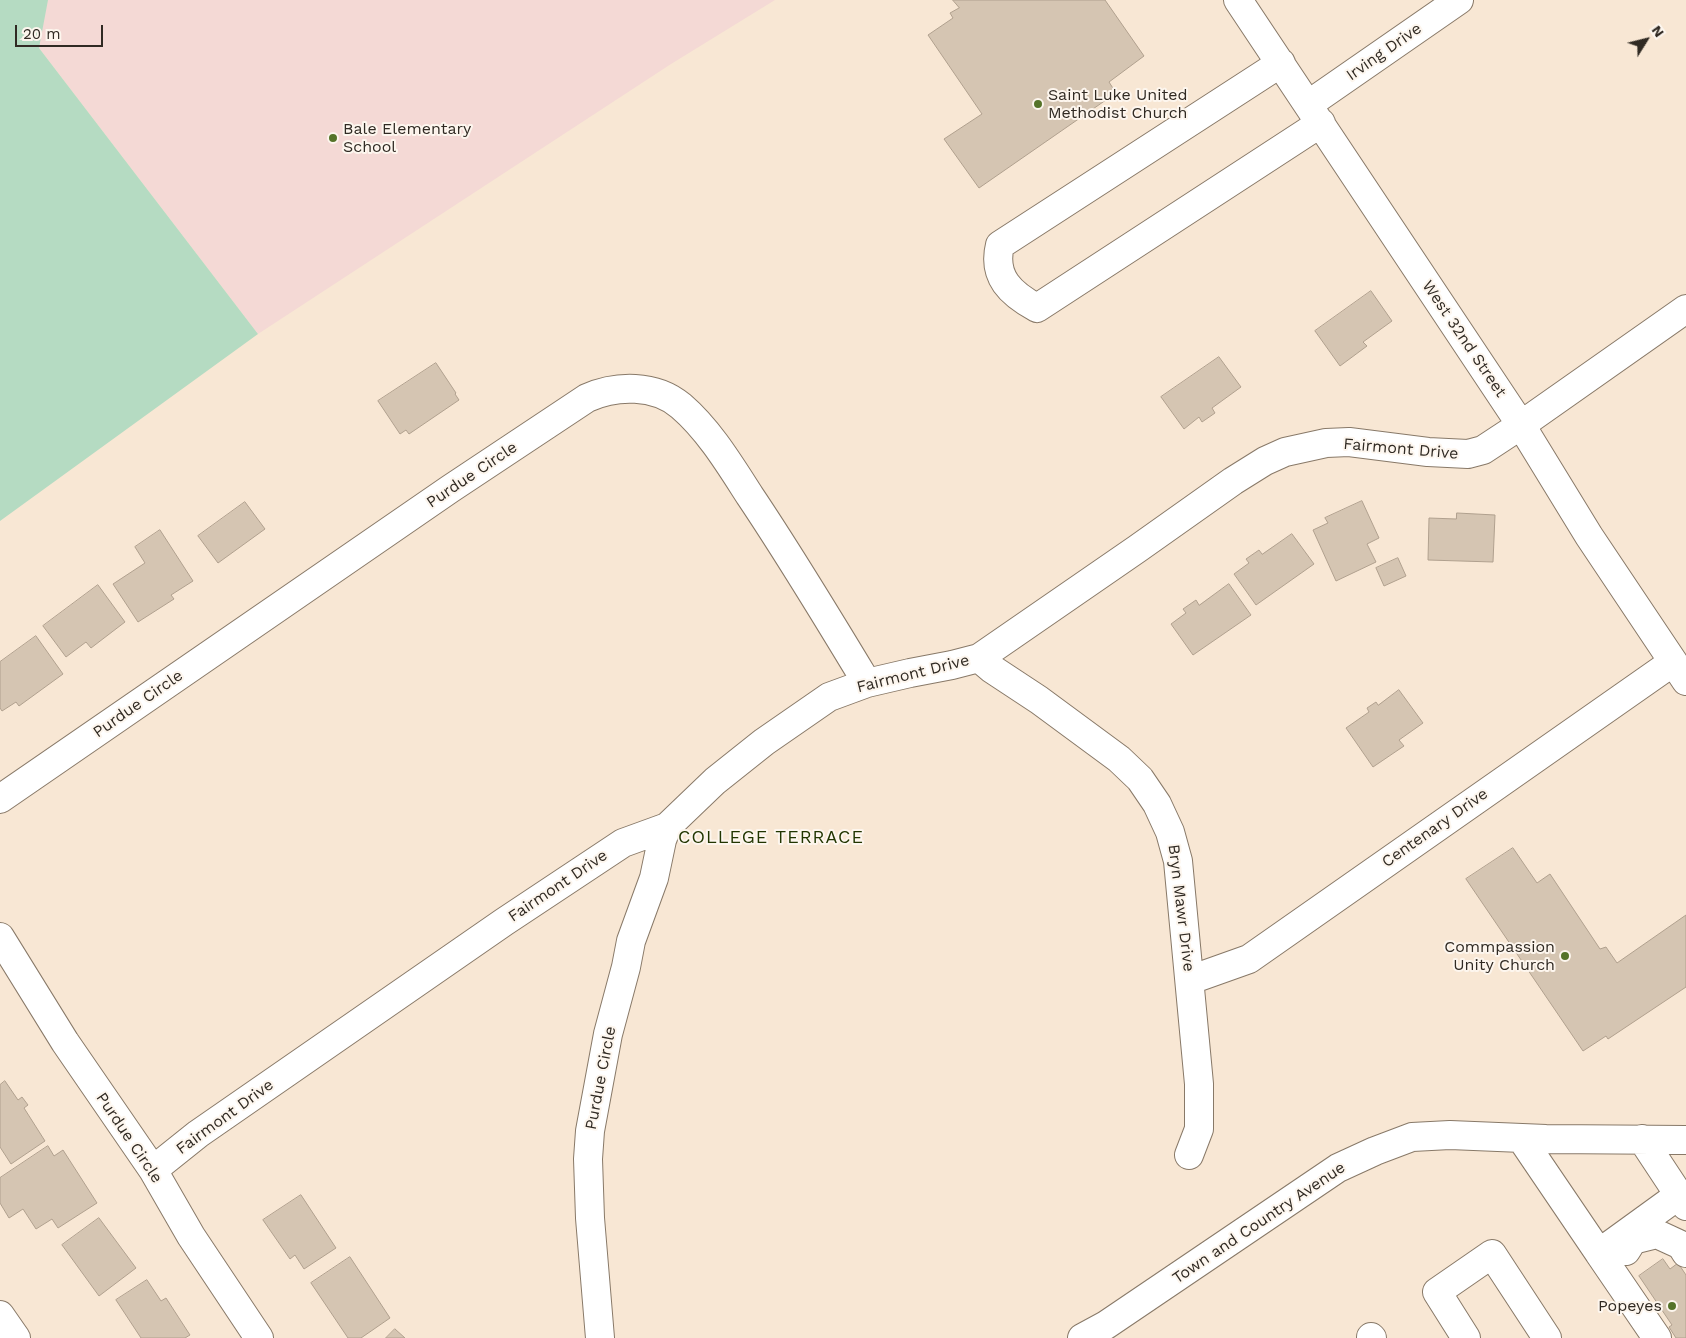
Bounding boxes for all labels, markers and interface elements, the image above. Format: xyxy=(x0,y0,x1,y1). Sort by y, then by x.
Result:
scale bar xyxy=(18,15,105,47)
north arrow xyxy=(1621,15,1671,65)
street label: Irving Drive xyxy=(1343,19,1425,85)
text: N xyxy=(1649,22,1668,40)
text: 20 m xyxy=(23,25,61,43)
place label: Saint Luke United Methodist Church xyxy=(1048,85,1188,123)
marker: Saint Luke United Methodist Church xyxy=(1032,98,1044,110)
place label: Bale Elementary School xyxy=(343,119,471,157)
marker: Bale Elementary School xyxy=(327,132,339,144)
street label: West 32nd Street xyxy=(1418,277,1510,401)
street label: Fairmont Drive xyxy=(1343,434,1459,464)
street label: Purdue Circle xyxy=(423,438,521,512)
street label: Fairmont Drive xyxy=(855,651,971,697)
street label: Purdue Circle xyxy=(89,666,187,742)
street label: Centenary Drive xyxy=(1378,784,1492,872)
district label: COLLEGE TERRACE xyxy=(676,827,866,849)
street label: Bryn Mawr Drive xyxy=(1164,843,1198,973)
street label: Fairmont Drive xyxy=(505,846,611,926)
place label: Commpassion Unity Church xyxy=(1444,937,1555,975)
marker: Commpassion Unity Church xyxy=(1559,950,1571,962)
street label: Purdue Circle xyxy=(582,1025,620,1131)
street label: Fairmont Drive xyxy=(173,1075,277,1159)
street label: Purdue Circle xyxy=(92,1089,166,1187)
street label: Town and Country Avenue xyxy=(1169,1158,1349,1288)
place label: Popeyes xyxy=(1598,1296,1662,1316)
marker: Popeyes xyxy=(1666,1300,1678,1312)

